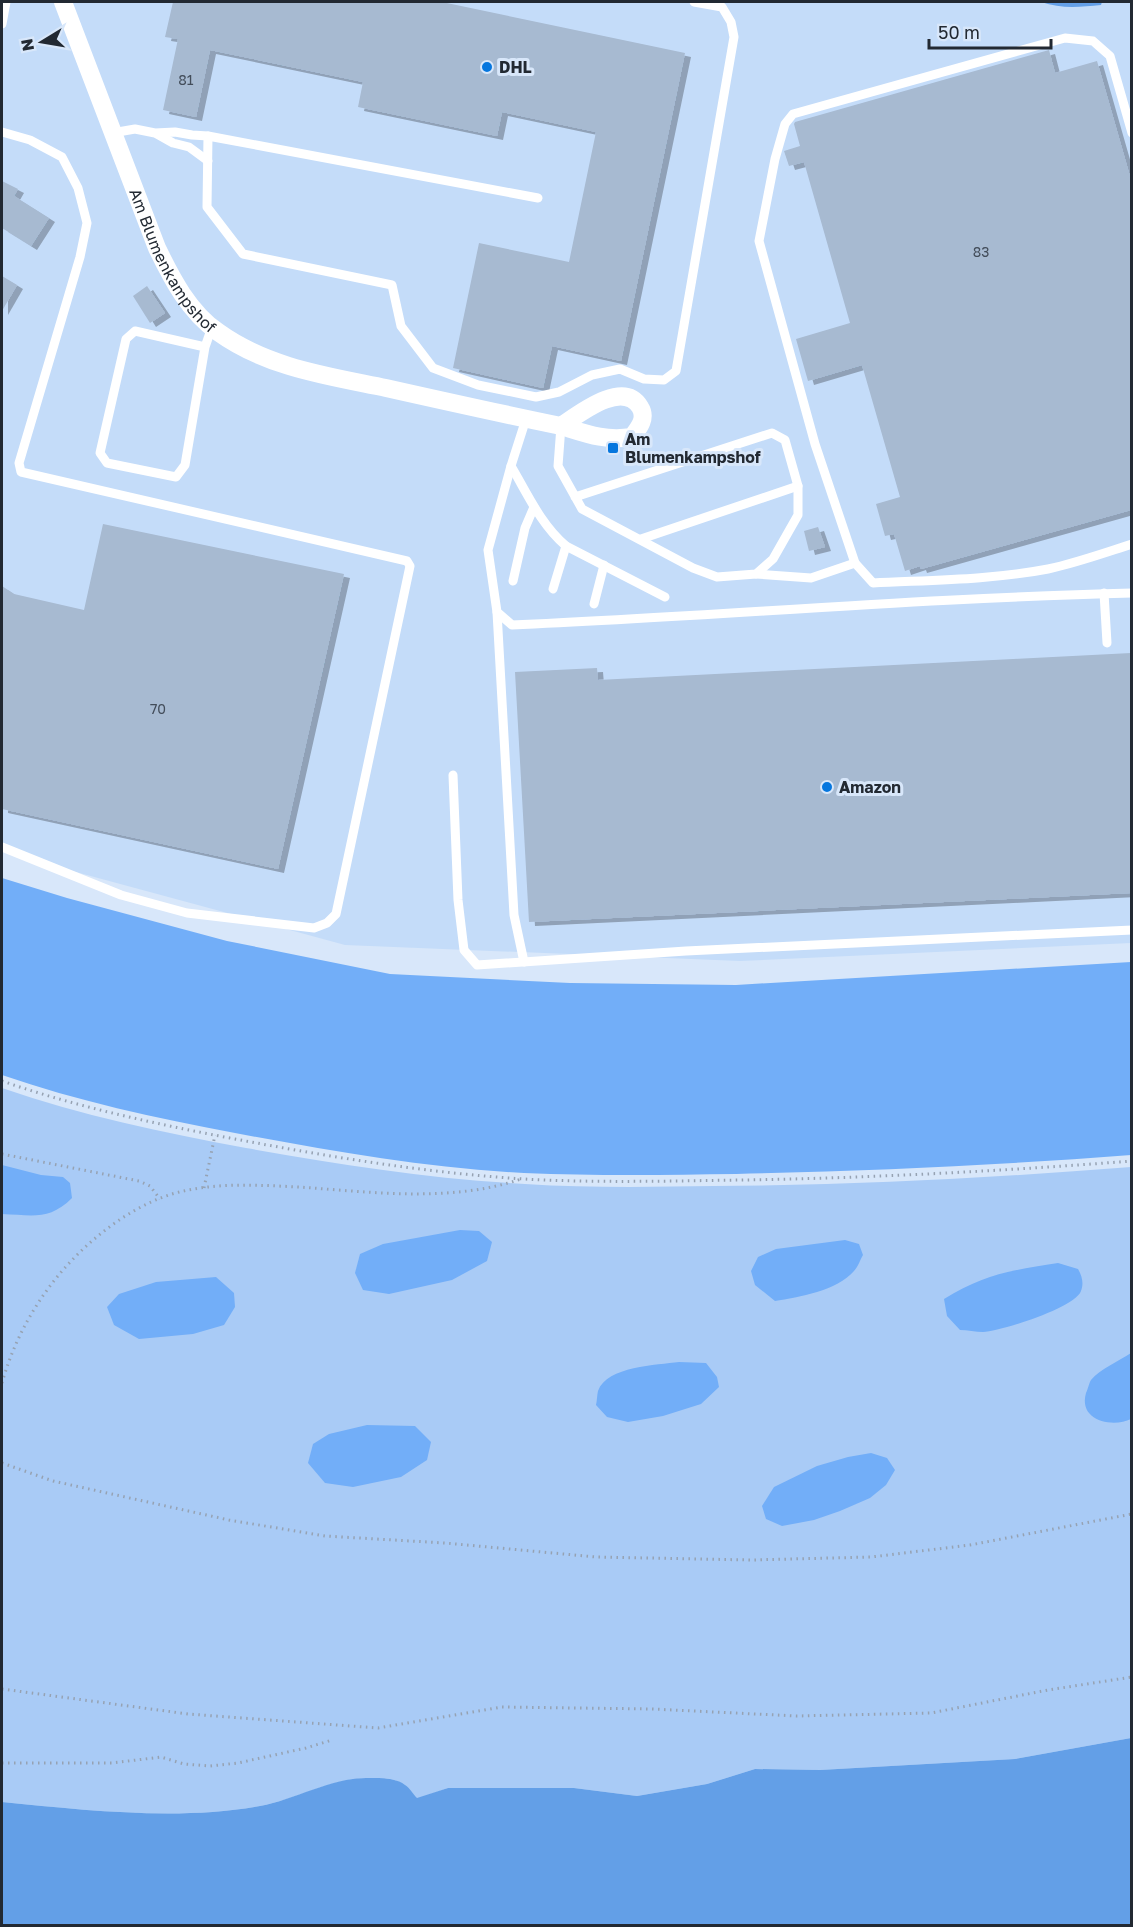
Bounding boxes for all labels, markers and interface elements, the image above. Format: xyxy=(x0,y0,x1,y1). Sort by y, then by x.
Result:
north arrow xyxy=(12,12,72,72)
scale bar xyxy=(929,12,1050,50)
text: 50 m xyxy=(938,21,980,43)
text: N xyxy=(16,37,38,53)
place label: DHL xyxy=(499,57,532,77)
marker: DHL xyxy=(480,60,494,74)
house number: 81 xyxy=(178,71,194,88)
street label: Am Blumenkampshof xyxy=(125,186,221,337)
house number: 83 xyxy=(973,243,989,260)
place label: Am Blumenkampshof xyxy=(625,429,761,467)
marker: Am Blumenkampshof xyxy=(606,441,620,455)
house number: 70 xyxy=(150,700,166,717)
place label: Amazon xyxy=(839,777,901,797)
marker: Amazon xyxy=(820,780,834,794)

